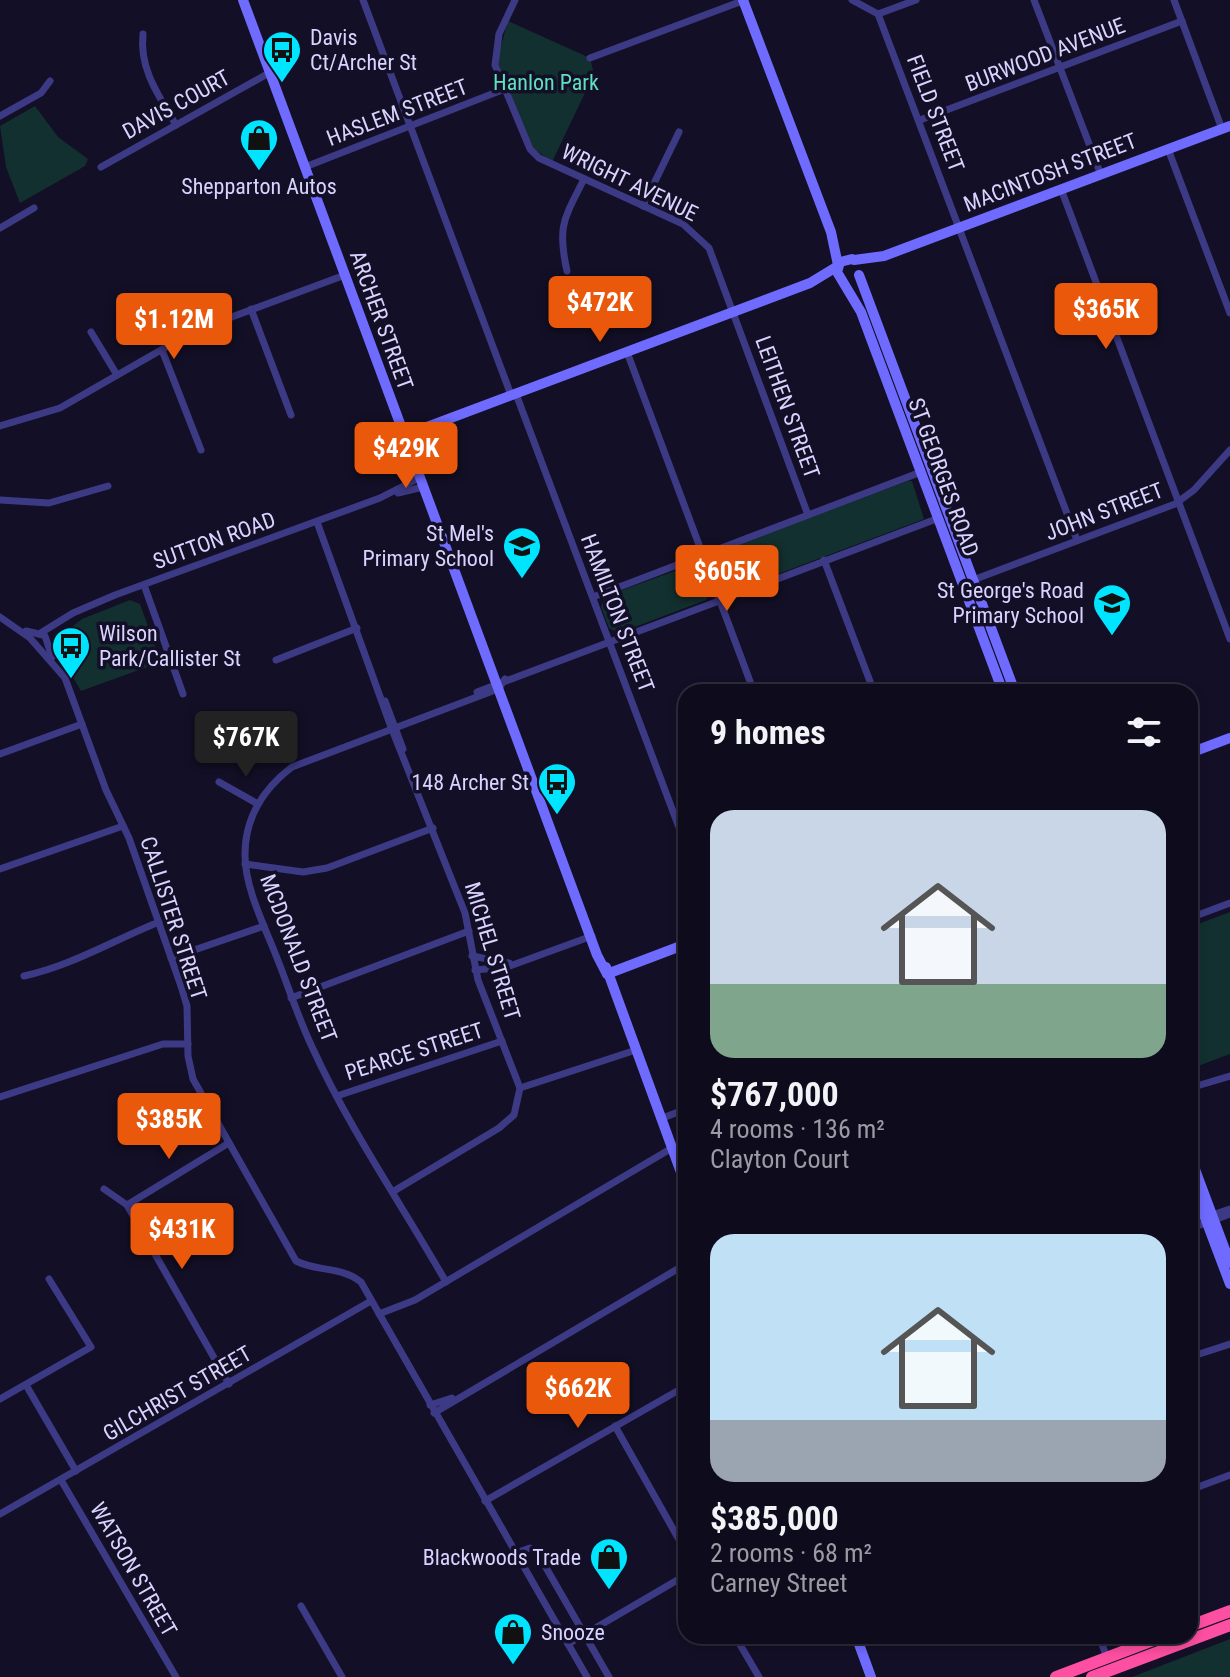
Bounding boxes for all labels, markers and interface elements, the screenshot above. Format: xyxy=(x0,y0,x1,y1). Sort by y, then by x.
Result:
street label: BURWOOD AVENUE xyxy=(962,13,1129,96)
place label: Davis Ct/Archer St xyxy=(310,25,417,75)
bus stop icon: Davis Ct/Archer St xyxy=(261,29,303,84)
street label: FIELD STREET xyxy=(902,51,969,175)
street label: DAVIS COURT xyxy=(118,65,234,144)
park label: Hanlon Park xyxy=(493,70,599,95)
street label: HASLEM STREET xyxy=(323,74,471,151)
shop icon: Shepparton Autos xyxy=(238,117,280,172)
street label: MACINTOSH STREET xyxy=(960,128,1140,217)
street label: WRIGHT AVENUE xyxy=(558,139,702,226)
place label: Shepparton Autos xyxy=(181,174,337,199)
street label: ARCHER STREET xyxy=(345,247,418,393)
pin: $472K xyxy=(544,276,656,344)
pin: $365K xyxy=(1050,283,1162,351)
text: $472K xyxy=(567,287,633,317)
pin: $1.12M xyxy=(109,293,239,361)
text: $365K xyxy=(1073,294,1139,324)
text: $1.12M xyxy=(134,304,214,334)
street label: LEITHEN STREET xyxy=(750,333,825,482)
street label: ST GEORGES ROAD xyxy=(903,395,984,560)
pin: $429K xyxy=(350,422,462,490)
text: $429K xyxy=(373,433,439,463)
street label: JOHN STREET xyxy=(1042,478,1167,545)
street label: SUTTON ROAD xyxy=(150,507,279,574)
place label: St Mel's Primary School xyxy=(363,521,494,571)
school or university icon: St Mel's Primary School xyxy=(501,525,543,580)
street label: HAMILTON STREET xyxy=(576,531,659,696)
pin: $605K xyxy=(671,545,783,613)
text: $605K xyxy=(694,556,760,586)
place label: St George's Road Primary School xyxy=(937,578,1084,628)
school or university icon: St George's Road Primary School xyxy=(1091,582,1133,637)
place label: Wilson Park/Callister St xyxy=(99,621,241,671)
bus stop icon: Wilson Park/Callister St xyxy=(50,625,92,680)
icon: filters xyxy=(1122,710,1166,754)
pin: $767K xyxy=(190,711,302,779)
text: 9 homes xyxy=(710,712,826,752)
text: $767K xyxy=(213,722,279,752)
bus stop icon: 148 Archer St xyxy=(536,761,578,816)
place label: 148 Archer St xyxy=(411,770,529,795)
street label: CALLISTER STREET xyxy=(135,833,212,1003)
icon: home xyxy=(866,862,1010,1006)
street label: MCDONALD STREET xyxy=(255,871,342,1046)
street label: MICHEL STREET xyxy=(460,879,525,1023)
street label: PEARCE STREET xyxy=(342,1017,487,1086)
text: $767,000 xyxy=(710,1074,839,1114)
pin: $385K xyxy=(113,1093,225,1161)
text: $385K xyxy=(136,1104,202,1134)
text: 4 rooms · 136 m² xyxy=(710,1114,885,1144)
text: Clayton Court xyxy=(710,1144,849,1174)
pin: $431K xyxy=(126,1203,238,1271)
text: $431K xyxy=(149,1214,215,1244)
icon: home xyxy=(866,1286,1010,1430)
street label: GILCHRIST STREET xyxy=(99,1341,256,1446)
pin: $662K xyxy=(522,1362,634,1430)
text: $662K xyxy=(545,1373,611,1403)
street label: WATSON STREET xyxy=(85,1498,182,1641)
text: $385,000 xyxy=(710,1498,839,1538)
shop icon: Blackwoods Trade xyxy=(588,1536,630,1591)
text: 2 rooms · 68 m² xyxy=(710,1538,872,1568)
place label: Blackwoods Trade xyxy=(423,1545,581,1570)
text: Carney Street xyxy=(710,1568,847,1598)
shop icon: Snooze xyxy=(492,1611,534,1666)
place label: Snooze xyxy=(541,1620,605,1645)

